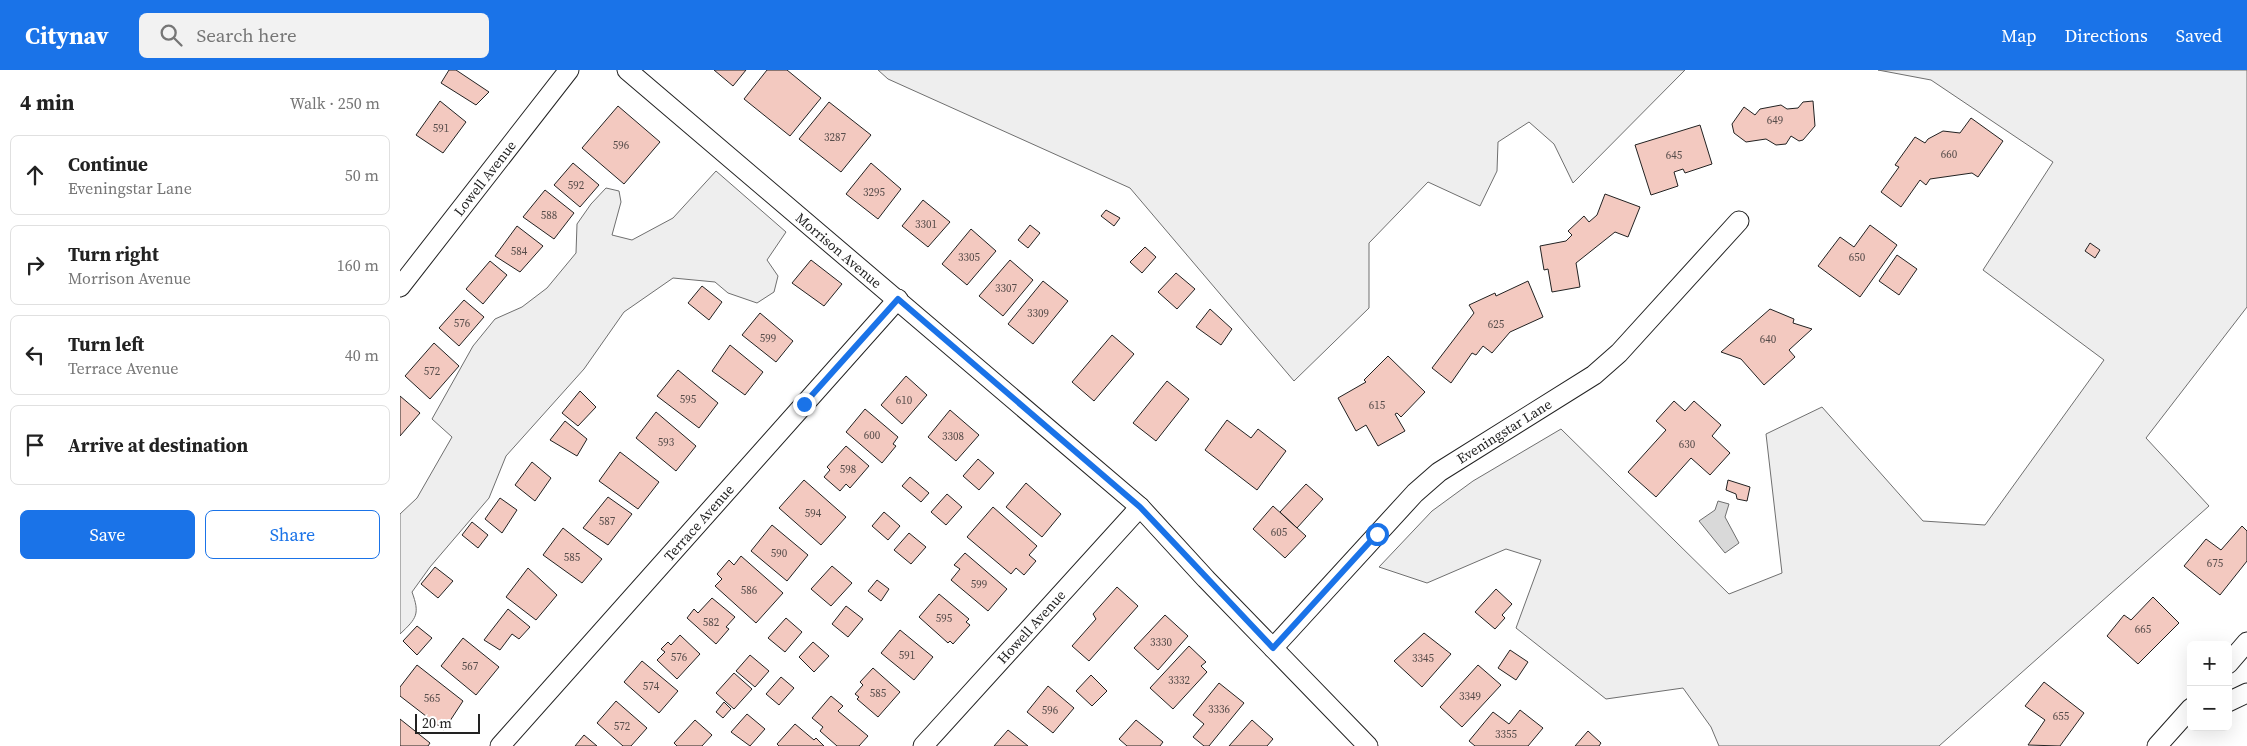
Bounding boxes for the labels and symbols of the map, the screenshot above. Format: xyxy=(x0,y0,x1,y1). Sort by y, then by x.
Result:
house number: 649 xyxy=(1767,113,1783,128)
house number: 591 xyxy=(433,121,449,136)
house number: 3287 xyxy=(824,130,846,145)
street label: Lowell Avenue xyxy=(449,136,521,220)
house number: 596 xyxy=(613,138,630,153)
house number: 660 xyxy=(1941,147,1958,162)
house number: 645 xyxy=(1666,148,1683,163)
house number: 592 xyxy=(568,178,585,193)
house number: 3295 xyxy=(863,185,885,200)
house number: 588 xyxy=(541,208,557,223)
street label: Morrison Avenue xyxy=(791,208,886,293)
house number: 3301 xyxy=(915,217,937,232)
house number: 584 xyxy=(511,244,528,259)
house number: 3305 xyxy=(958,250,980,265)
house number: 650 xyxy=(1849,250,1866,265)
house number: 3307 xyxy=(995,281,1017,296)
house number: 3309 xyxy=(1027,306,1049,321)
house number: 576 xyxy=(454,316,471,331)
house number: 625 xyxy=(1488,317,1505,332)
house number: 599 xyxy=(760,331,776,346)
house number: 640 xyxy=(1760,332,1777,347)
house number: 572 xyxy=(424,364,441,379)
house number: 595 xyxy=(680,392,697,407)
route end xyxy=(793,393,816,416)
house number: 610 xyxy=(896,393,913,408)
street label: Eveningstar Lane xyxy=(1453,394,1555,468)
house number: 615 xyxy=(1369,398,1386,413)
house number: 600 xyxy=(864,428,881,443)
house number: 3308 xyxy=(942,429,964,444)
house number: 593 xyxy=(658,435,675,450)
house number: 630 xyxy=(1679,437,1696,452)
house number: 598 xyxy=(840,462,856,477)
street label: Terrace Avenue xyxy=(659,480,738,565)
house number: 594 xyxy=(805,506,822,521)
house number: 587 xyxy=(599,514,616,529)
route start xyxy=(1366,523,1389,546)
house number: 605 xyxy=(1271,525,1288,540)
house number: 590 xyxy=(771,546,788,561)
house number: 585 xyxy=(564,550,581,565)
house number: 675 xyxy=(2207,556,2224,571)
house number: 599 xyxy=(971,577,987,592)
house number: 586 xyxy=(741,583,758,598)
street label: Howell Avenue xyxy=(992,585,1070,668)
house number: 595 xyxy=(936,611,953,626)
house number: 582 xyxy=(703,615,720,630)
house number: 665 xyxy=(2135,622,2152,637)
house number: 3330 xyxy=(1150,635,1172,650)
house number: 591 xyxy=(899,648,915,663)
house number: 576 xyxy=(671,650,688,665)
house number: 3345 xyxy=(1412,651,1434,666)
house number: 567 xyxy=(462,659,479,674)
house number: 3332 xyxy=(1168,673,1190,688)
house number: 574 xyxy=(643,679,660,694)
house number: 585 xyxy=(870,686,887,701)
house number: 3349 xyxy=(1459,689,1481,704)
house number: 565 xyxy=(424,691,441,706)
house number: 3336 xyxy=(1208,702,1230,717)
house number: 596 xyxy=(1042,703,1059,718)
house number: 655 xyxy=(2053,709,2070,724)
scale bar xyxy=(415,711,480,734)
house number: 572 xyxy=(614,719,631,734)
house number: 3355 xyxy=(1495,727,1517,742)

